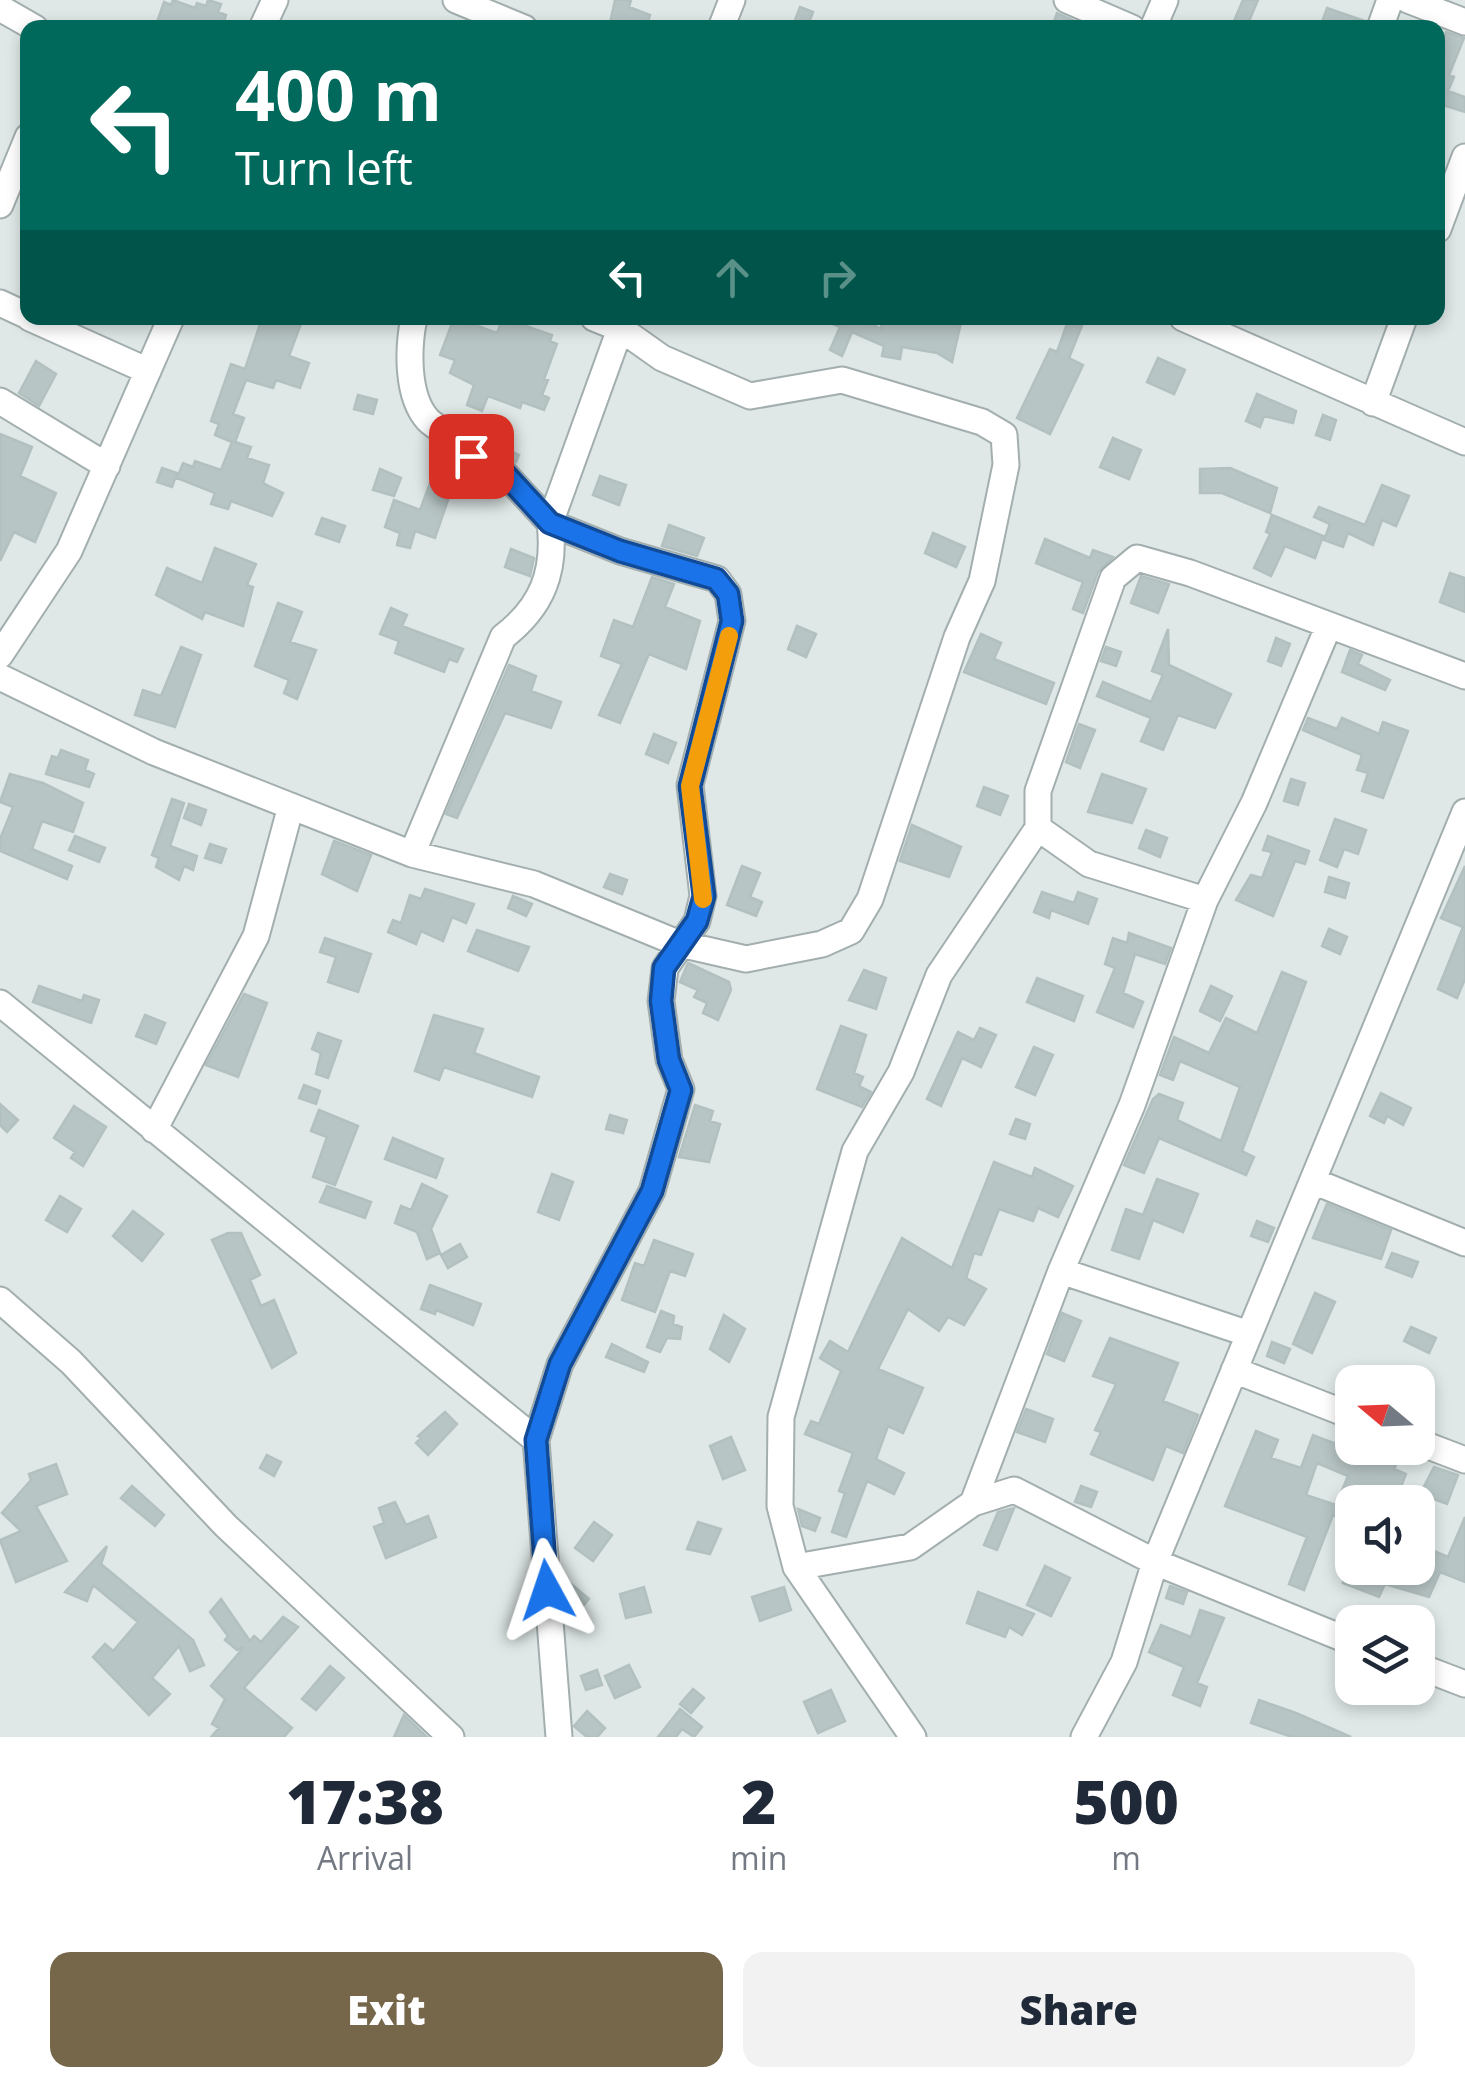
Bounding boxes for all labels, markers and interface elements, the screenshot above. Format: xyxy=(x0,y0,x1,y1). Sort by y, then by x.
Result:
text: 400 m xyxy=(235,46,442,142)
icon: left xyxy=(70,60,200,190)
text: Turn left xyxy=(235,137,413,198)
icon: left xyxy=(600,250,655,305)
icon: ahead xyxy=(705,250,760,305)
icon: right xyxy=(810,250,865,305)
pin xyxy=(429,414,514,499)
icon: arrive xyxy=(444,429,499,484)
north arrow xyxy=(1335,1365,1435,1465)
map controls xyxy=(1335,1365,1435,1705)
button: sound xyxy=(1335,1485,1435,1585)
position arrow xyxy=(495,1538,599,1642)
button: layers xyxy=(1335,1605,1435,1705)
text: 17:38 xyxy=(286,1760,444,1842)
text: 2 xyxy=(741,1760,776,1842)
text: 500 xyxy=(1073,1760,1179,1842)
text: Arrival xyxy=(317,1836,413,1879)
text: min xyxy=(730,1836,787,1879)
text: m xyxy=(1111,1836,1141,1879)
button: Exit xyxy=(50,1952,723,2067)
button: Share xyxy=(743,1952,1415,2067)

